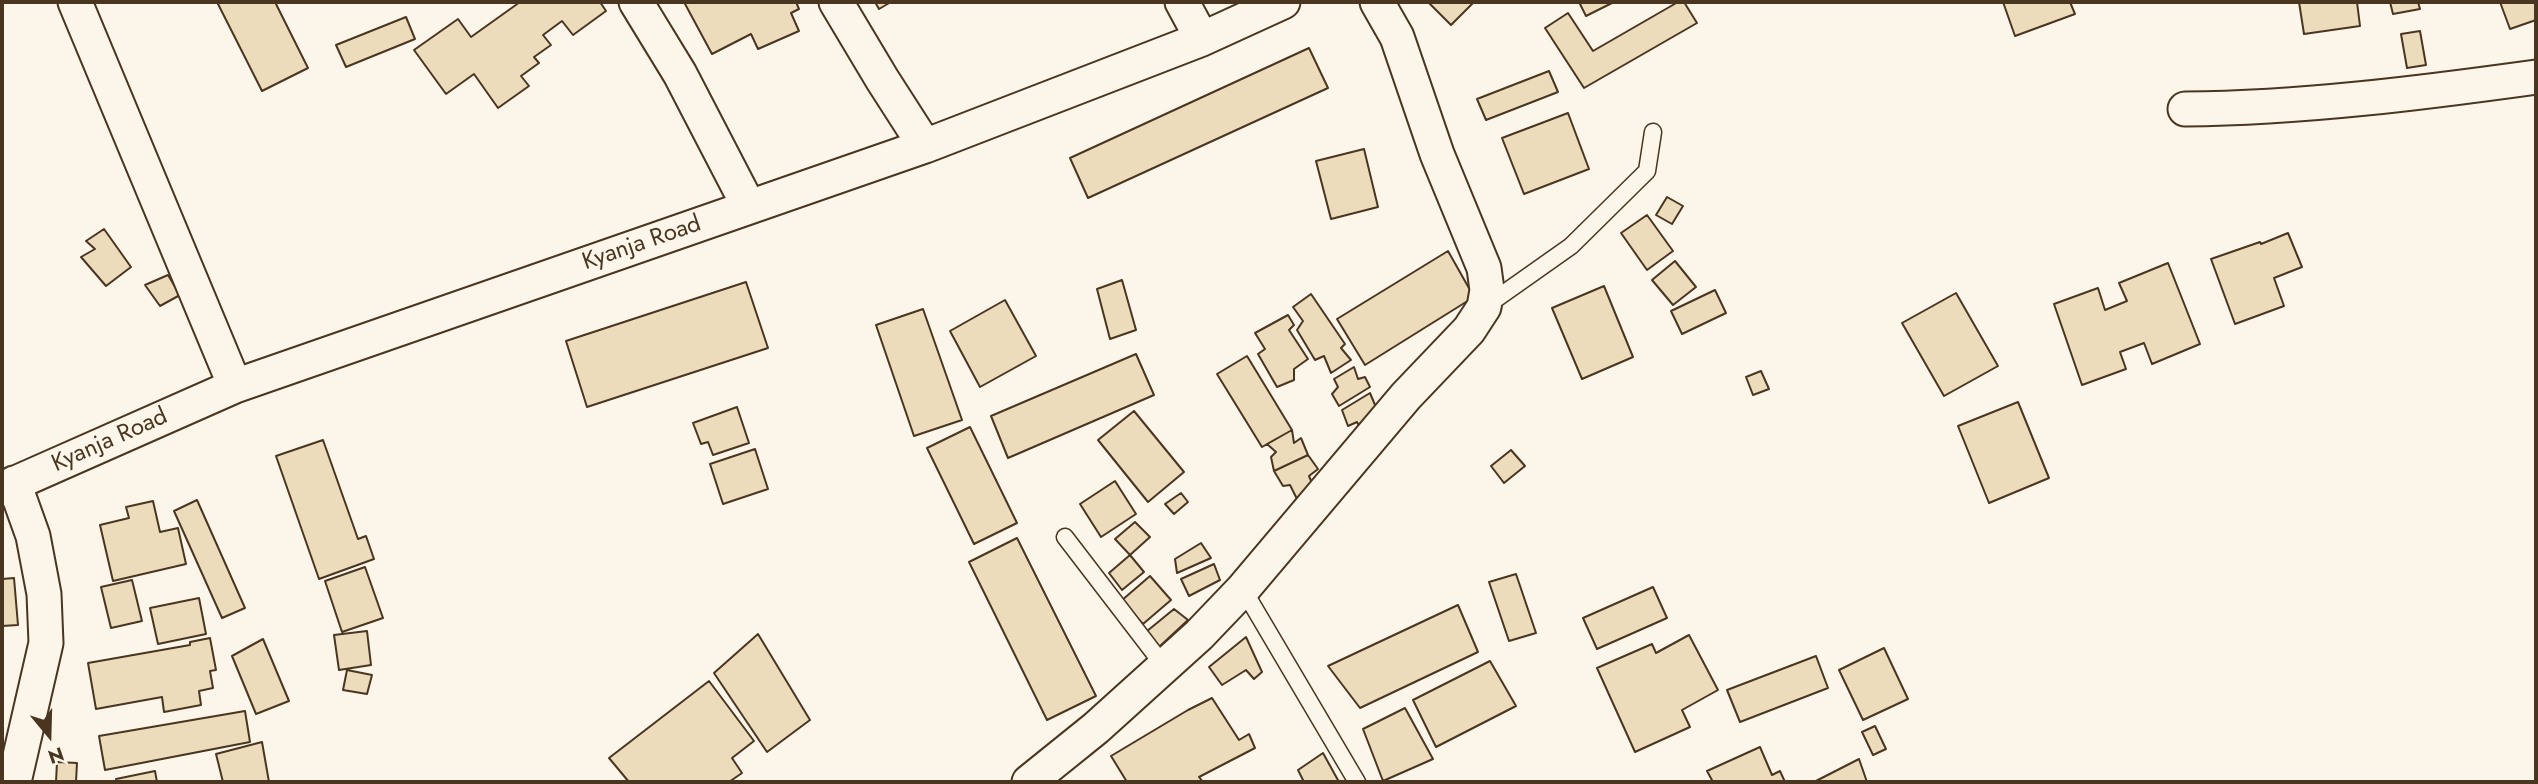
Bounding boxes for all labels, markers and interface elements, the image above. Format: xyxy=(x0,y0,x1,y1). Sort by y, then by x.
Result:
street label: Kyanja Road xyxy=(579,210,705,278)
street label: Kyanja Road xyxy=(48,403,172,479)
north arrow xyxy=(14,700,84,770)
text: N xyxy=(44,740,68,771)

